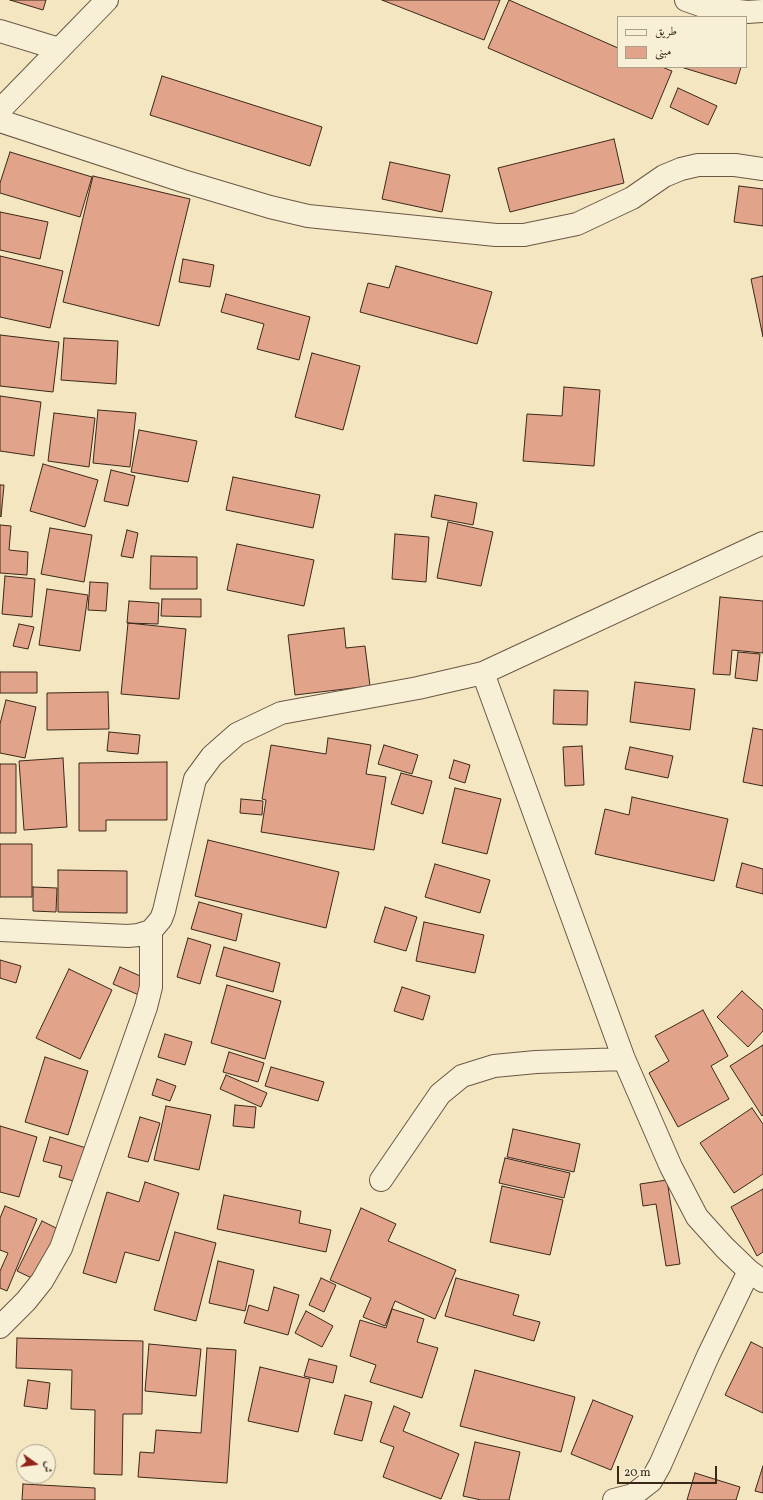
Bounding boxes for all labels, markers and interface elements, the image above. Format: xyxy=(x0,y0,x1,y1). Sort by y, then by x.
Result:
legend xyxy=(617,16,747,68)
text: طريق xyxy=(655,24,677,40)
text: مبنى xyxy=(655,44,671,60)
north arrow xyxy=(16,1444,56,1484)
scale bar xyxy=(619,1458,719,1484)
text: ش xyxy=(39,1460,56,1474)
text: 20 m xyxy=(624,1465,651,1481)

